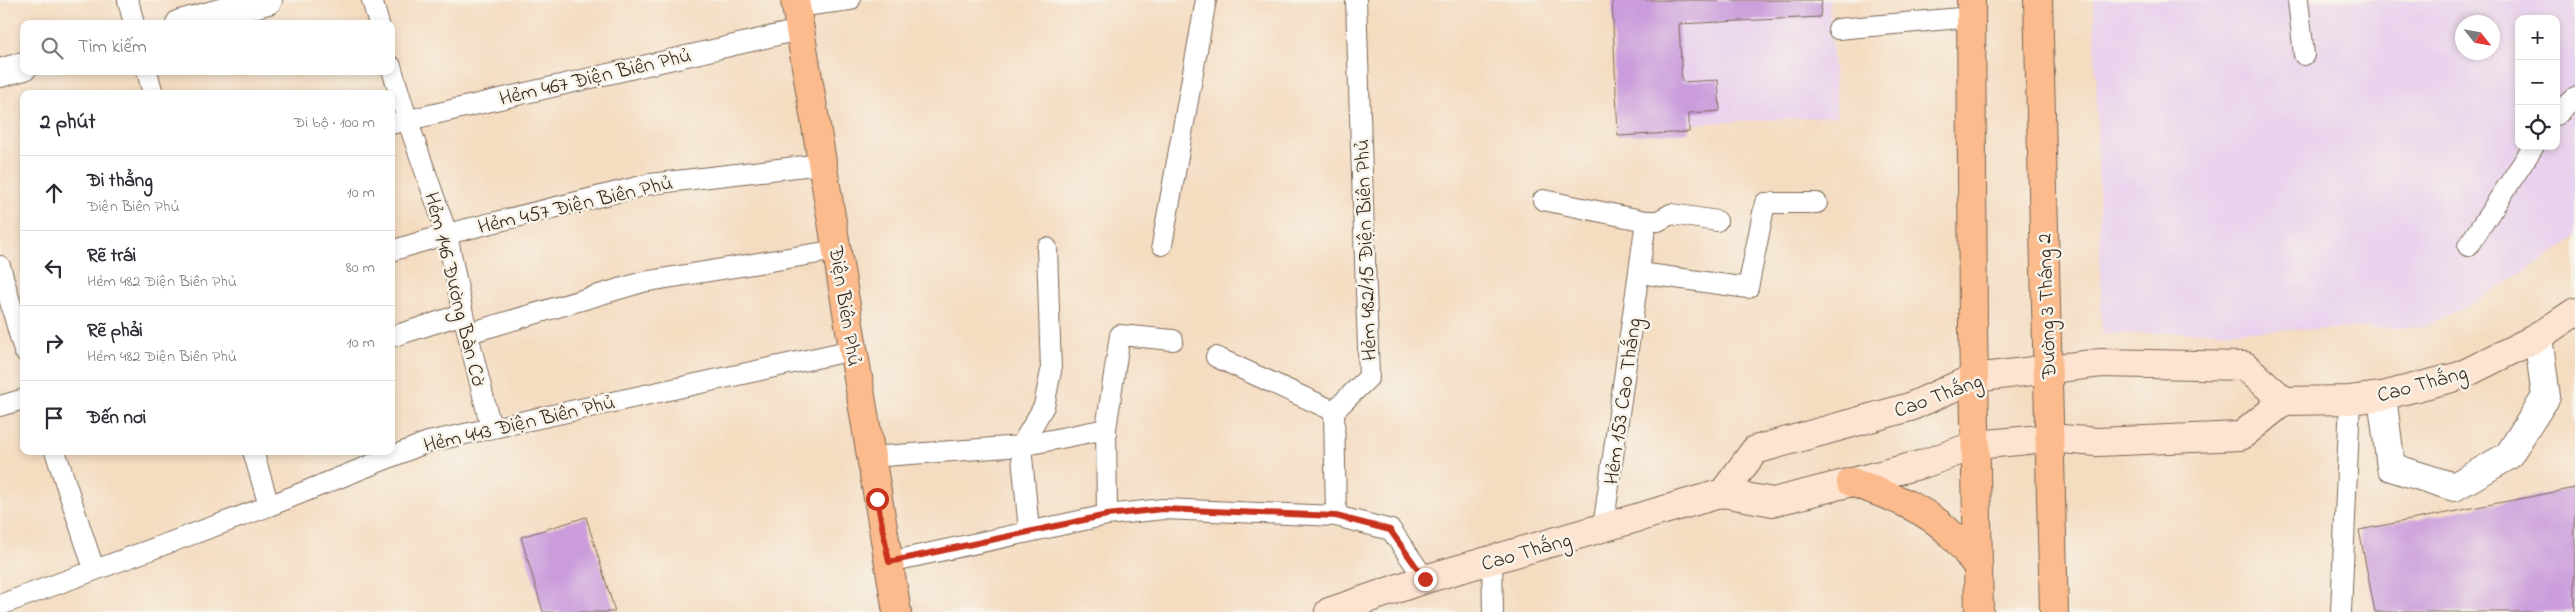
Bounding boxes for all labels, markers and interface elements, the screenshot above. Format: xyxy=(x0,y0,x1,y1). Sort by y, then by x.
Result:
north arrow xyxy=(2455,15,2500,60)
map controls xyxy=(2515,15,2560,150)
button: + xyxy=(2515,15,2560,60)
search box xyxy=(20,20,395,75)
icon: search xyxy=(38,34,66,62)
text: Tìm kiếm xyxy=(78,34,147,61)
street label: Hẻm 467 Ðiện Biên Phủ xyxy=(496,41,695,115)
button: − xyxy=(2515,60,2560,105)
button: locate xyxy=(2515,105,2560,150)
text: 2 phút xyxy=(40,108,95,138)
text: Đi bộ · 100 m xyxy=(293,111,375,135)
street label: Hẻm 482/15 Điện Biên Phủ xyxy=(1348,138,1386,361)
text: Đi thẳng xyxy=(87,168,153,195)
street label: Hẻm 457 Ðiện Biên Phủ xyxy=(475,169,676,243)
icon: ahead xyxy=(40,179,68,207)
text: 10 m xyxy=(347,181,375,205)
street label: Hẻm 146 Đường Bàn Cờ xyxy=(413,189,493,390)
text: Điện Biên Phủ xyxy=(87,195,180,219)
street label: Đường 3 Tháng 2 xyxy=(2030,233,2068,380)
text: Rẽ trái xyxy=(87,243,136,270)
street label: Điện Biên Phủ xyxy=(820,243,868,369)
icon: left xyxy=(40,254,68,282)
text: 80 m xyxy=(346,256,375,280)
text: Hẻm 482 Điện Biên Phủ xyxy=(87,270,237,294)
street label: Hẻm 153 Cao Thắng xyxy=(1597,316,1653,487)
text: Rẽ phải xyxy=(87,318,143,345)
icon: right xyxy=(40,329,68,357)
text: 10 m xyxy=(347,331,375,355)
text: Hẻm 482 Điện Biên Phủ xyxy=(87,345,237,369)
street label: Cao Thắng xyxy=(2374,359,2471,413)
street label: Cao Thắng xyxy=(1890,367,1988,429)
street label: Hẻm 443 Ðiện Biên Phủ xyxy=(421,388,618,462)
icon: arrive xyxy=(40,404,68,432)
text: Đến nơi xyxy=(87,405,146,432)
route start xyxy=(866,488,889,511)
street label: Cao Thắng xyxy=(1478,526,1576,582)
route end xyxy=(1414,568,1437,591)

